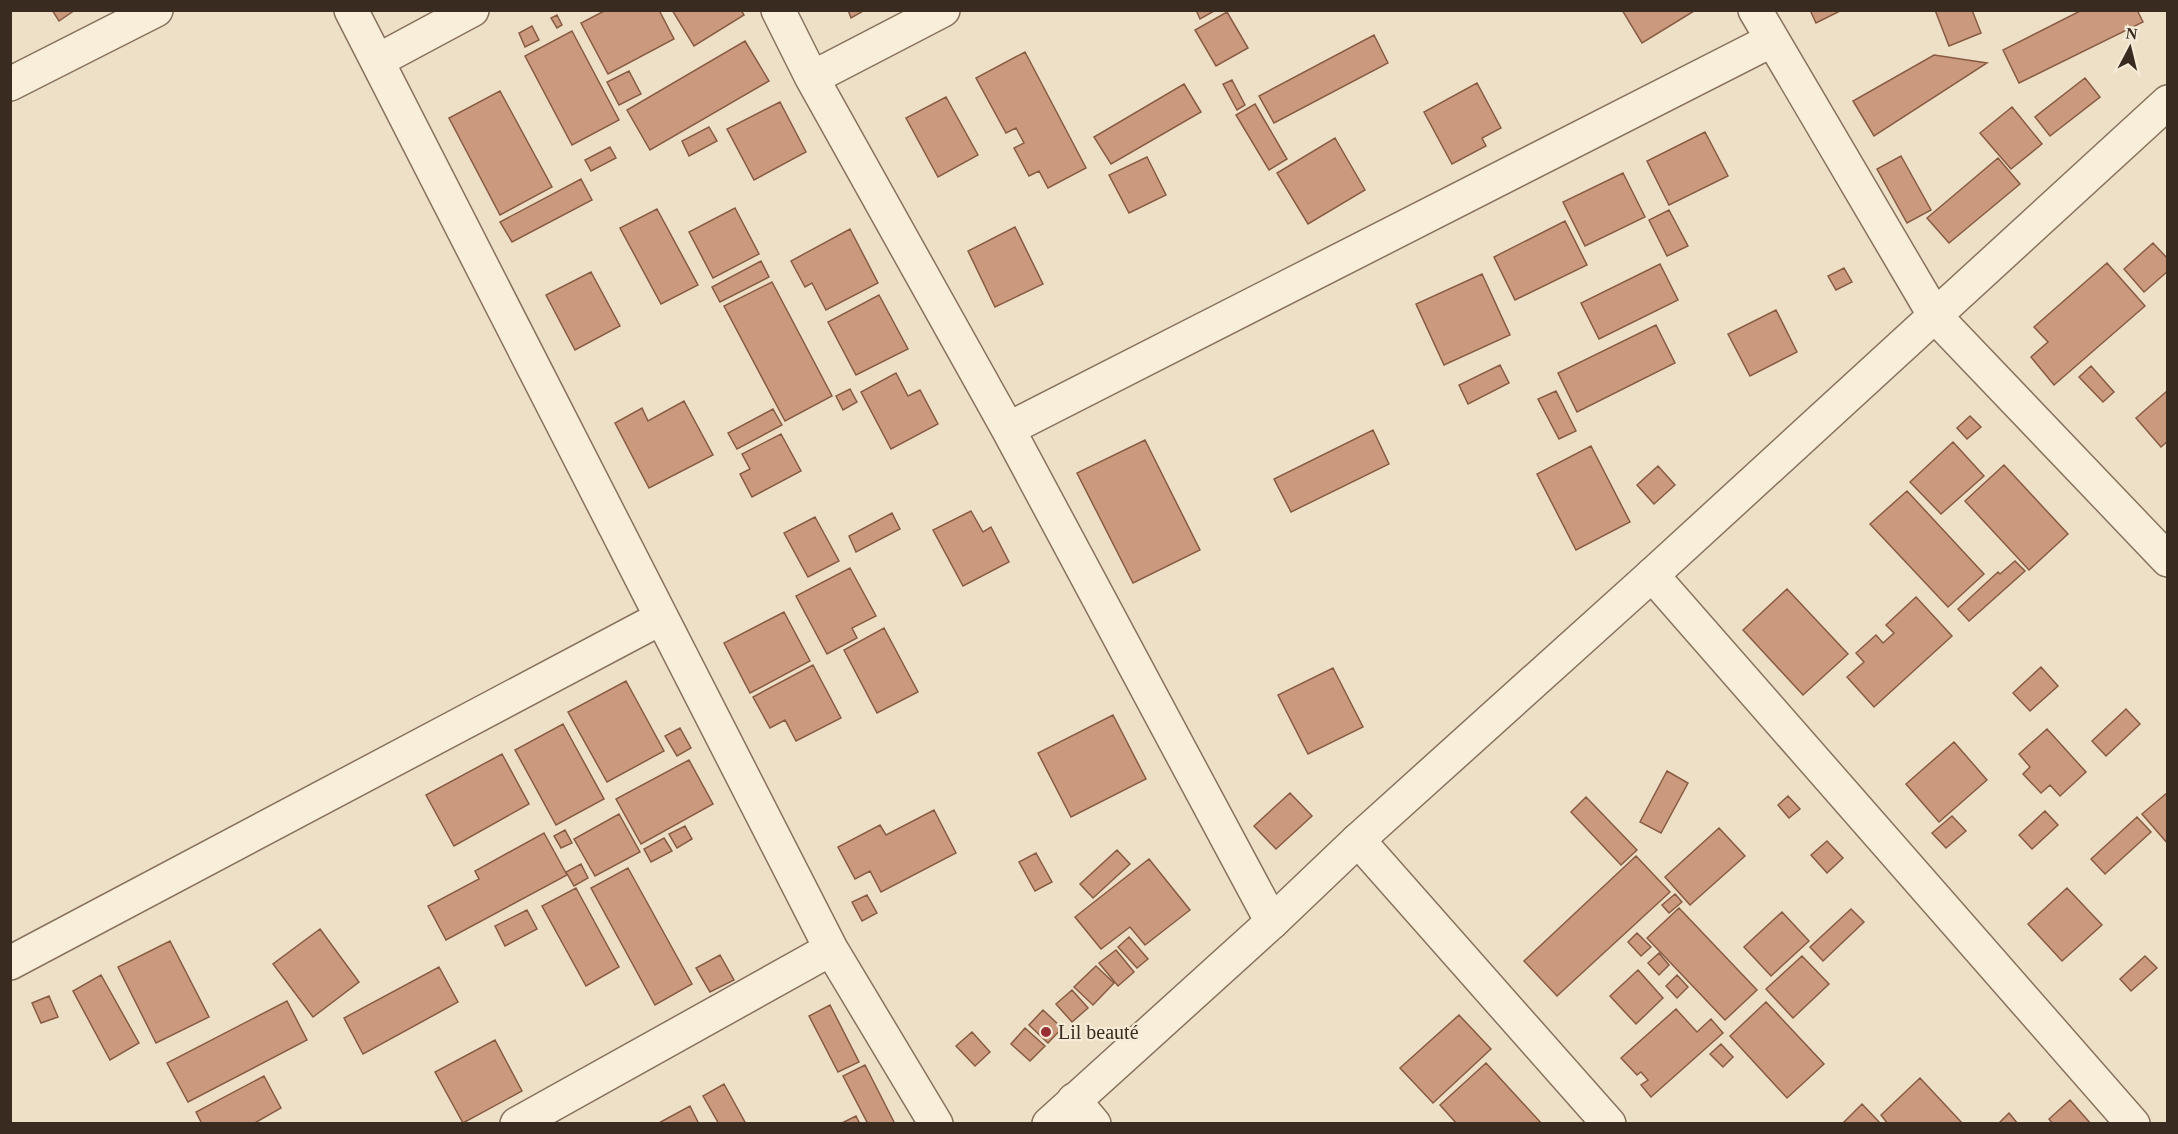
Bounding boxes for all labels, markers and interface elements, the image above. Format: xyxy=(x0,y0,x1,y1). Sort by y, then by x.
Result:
north arrow xyxy=(2100,18,2160,78)
text: N xyxy=(2125,24,2139,43)
place label: Lil beauté xyxy=(1058,1021,1139,1043)
marker: Lil beauté xyxy=(1039,1025,1053,1039)

